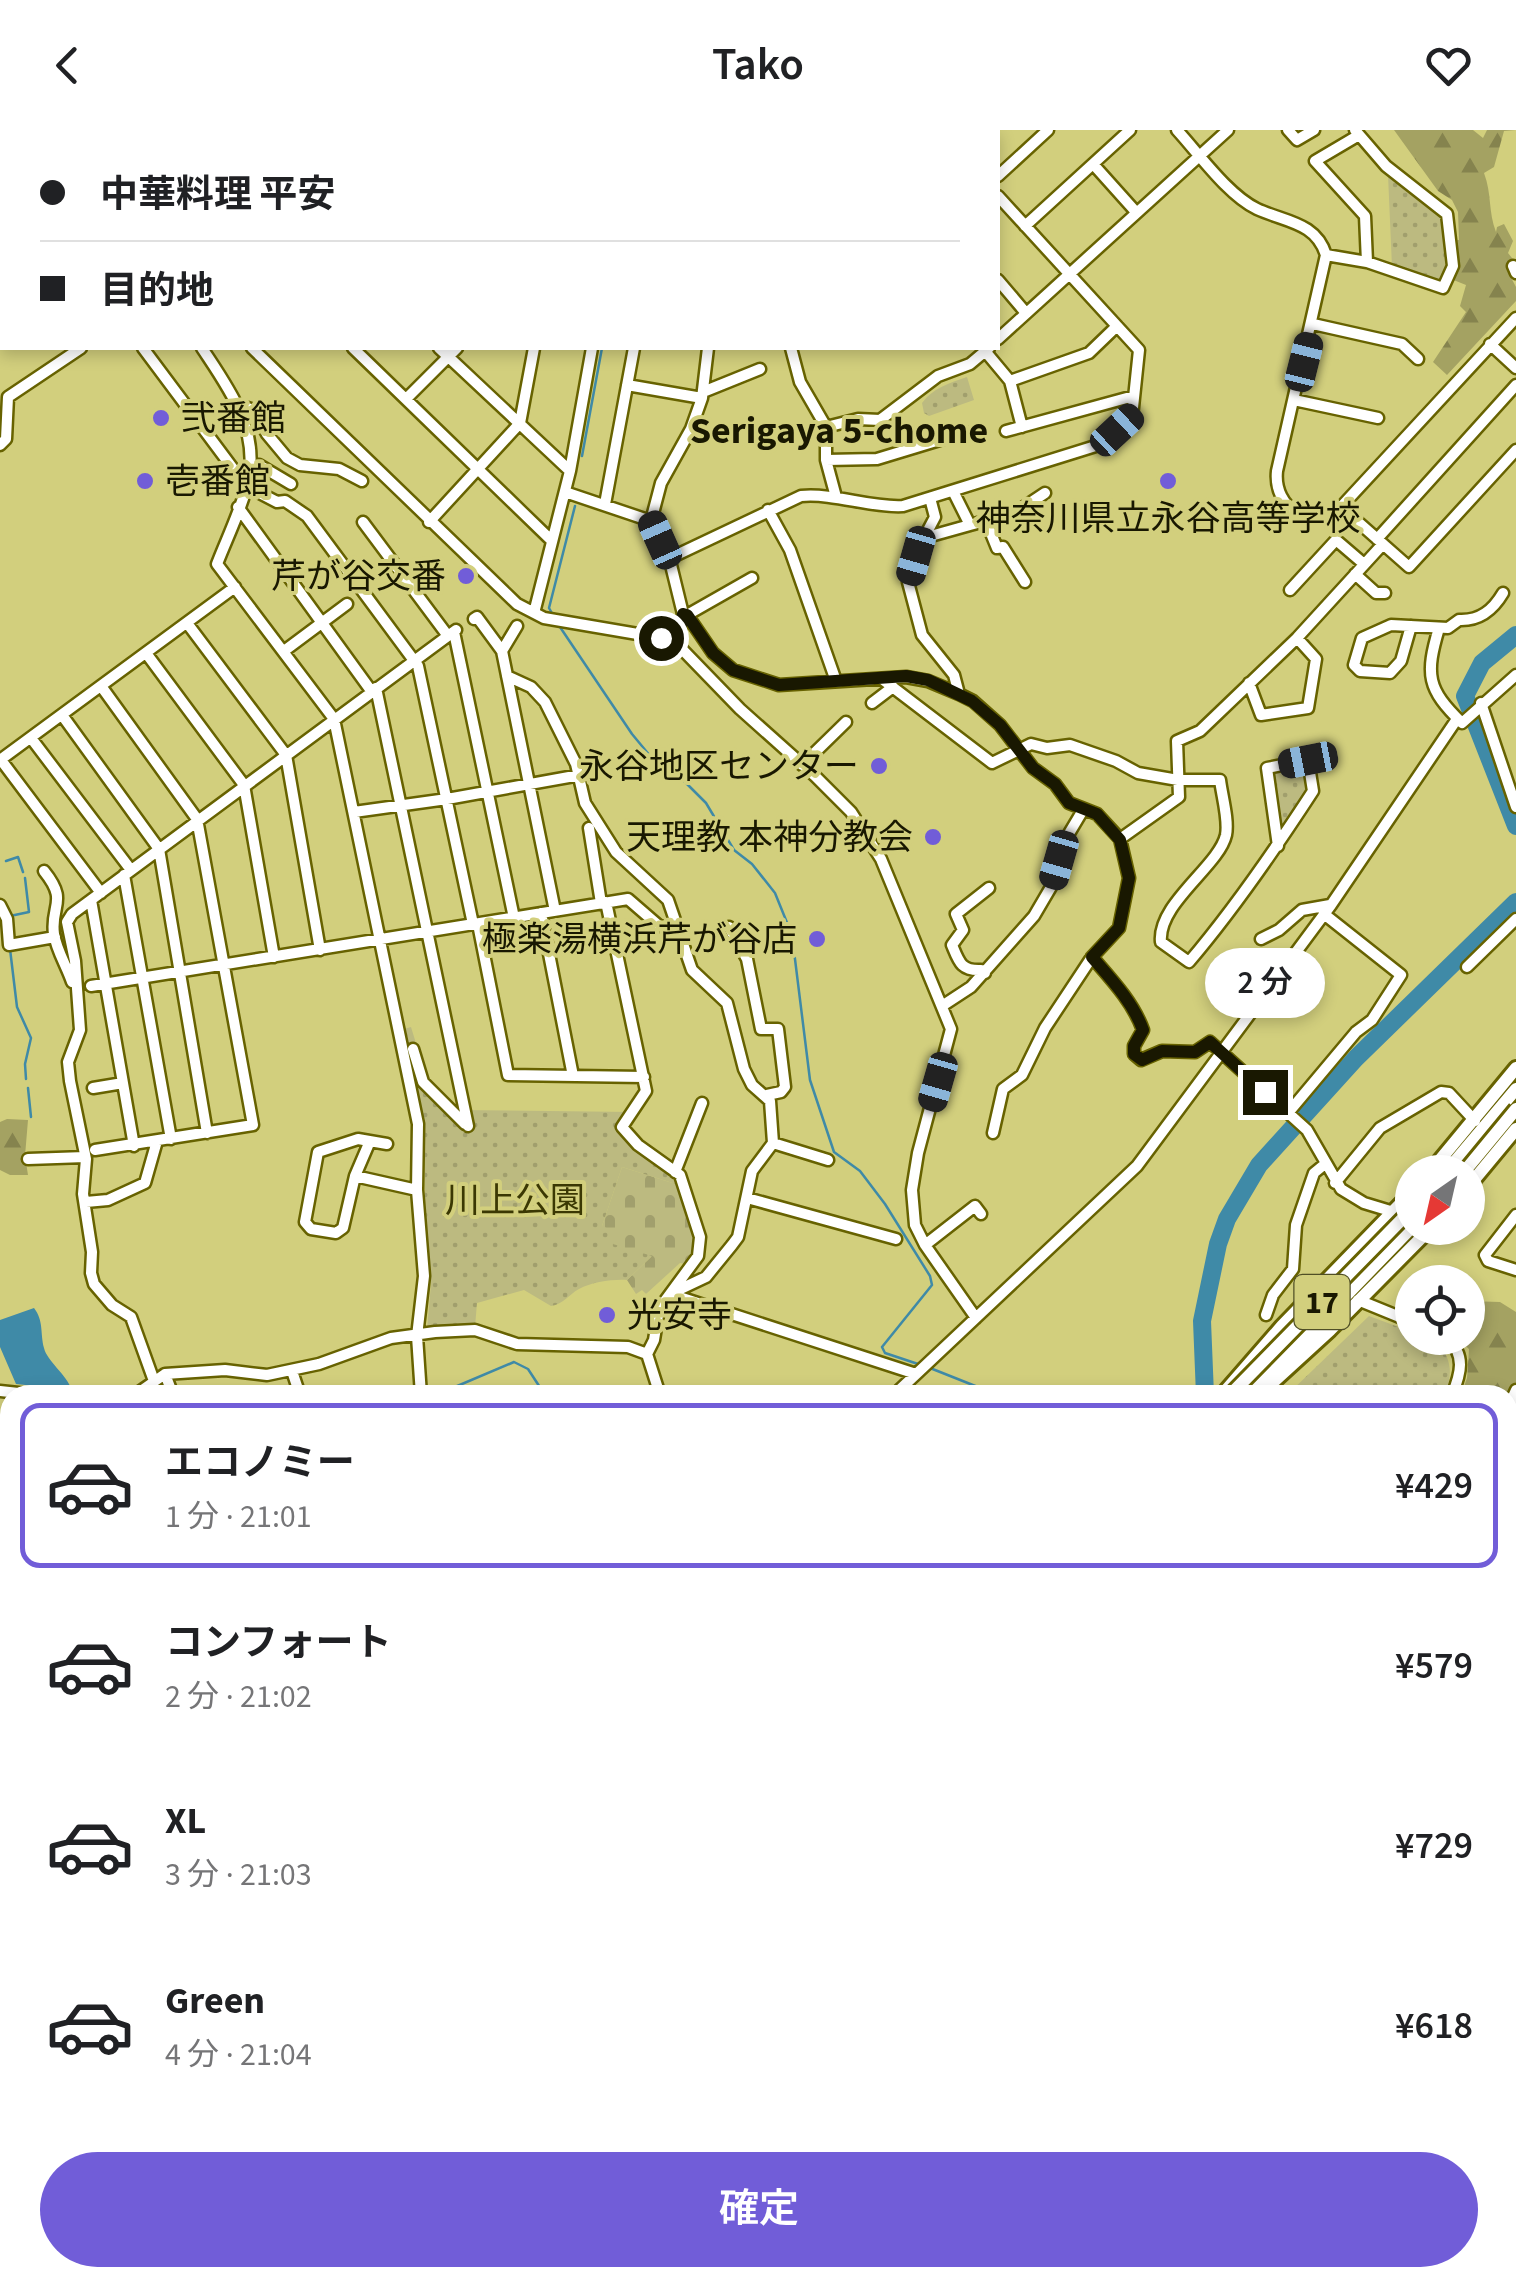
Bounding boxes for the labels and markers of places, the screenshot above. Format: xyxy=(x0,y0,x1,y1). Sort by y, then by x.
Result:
place label: 弐番館 xyxy=(181,394,286,444)
marker: 弐番館 xyxy=(150,407,172,429)
place label: 壱番館 xyxy=(165,457,270,507)
marker: 壱番館 xyxy=(134,470,156,492)
marker: 神奈川県立永谷高等学校 xyxy=(1157,470,1179,492)
place label: 神奈川県立永谷高等学校 xyxy=(975,494,1361,544)
place label: 芹が谷交番 xyxy=(271,552,446,602)
marker: 芹が谷交番 xyxy=(455,565,477,587)
place label: 永谷地区センター xyxy=(579,742,859,792)
marker: 永谷地区センター xyxy=(868,755,890,777)
place label: 天理教 本神分教会 xyxy=(626,813,913,863)
marker: 天理教 本神分教会 xyxy=(922,826,944,848)
place label: 極楽湯横浜芹が谷店 xyxy=(482,915,797,965)
marker: 極楽湯横浜芹が谷店 xyxy=(806,928,828,950)
place label: 光安寺 xyxy=(627,1291,732,1341)
marker: 光安寺 xyxy=(596,1304,618,1326)

